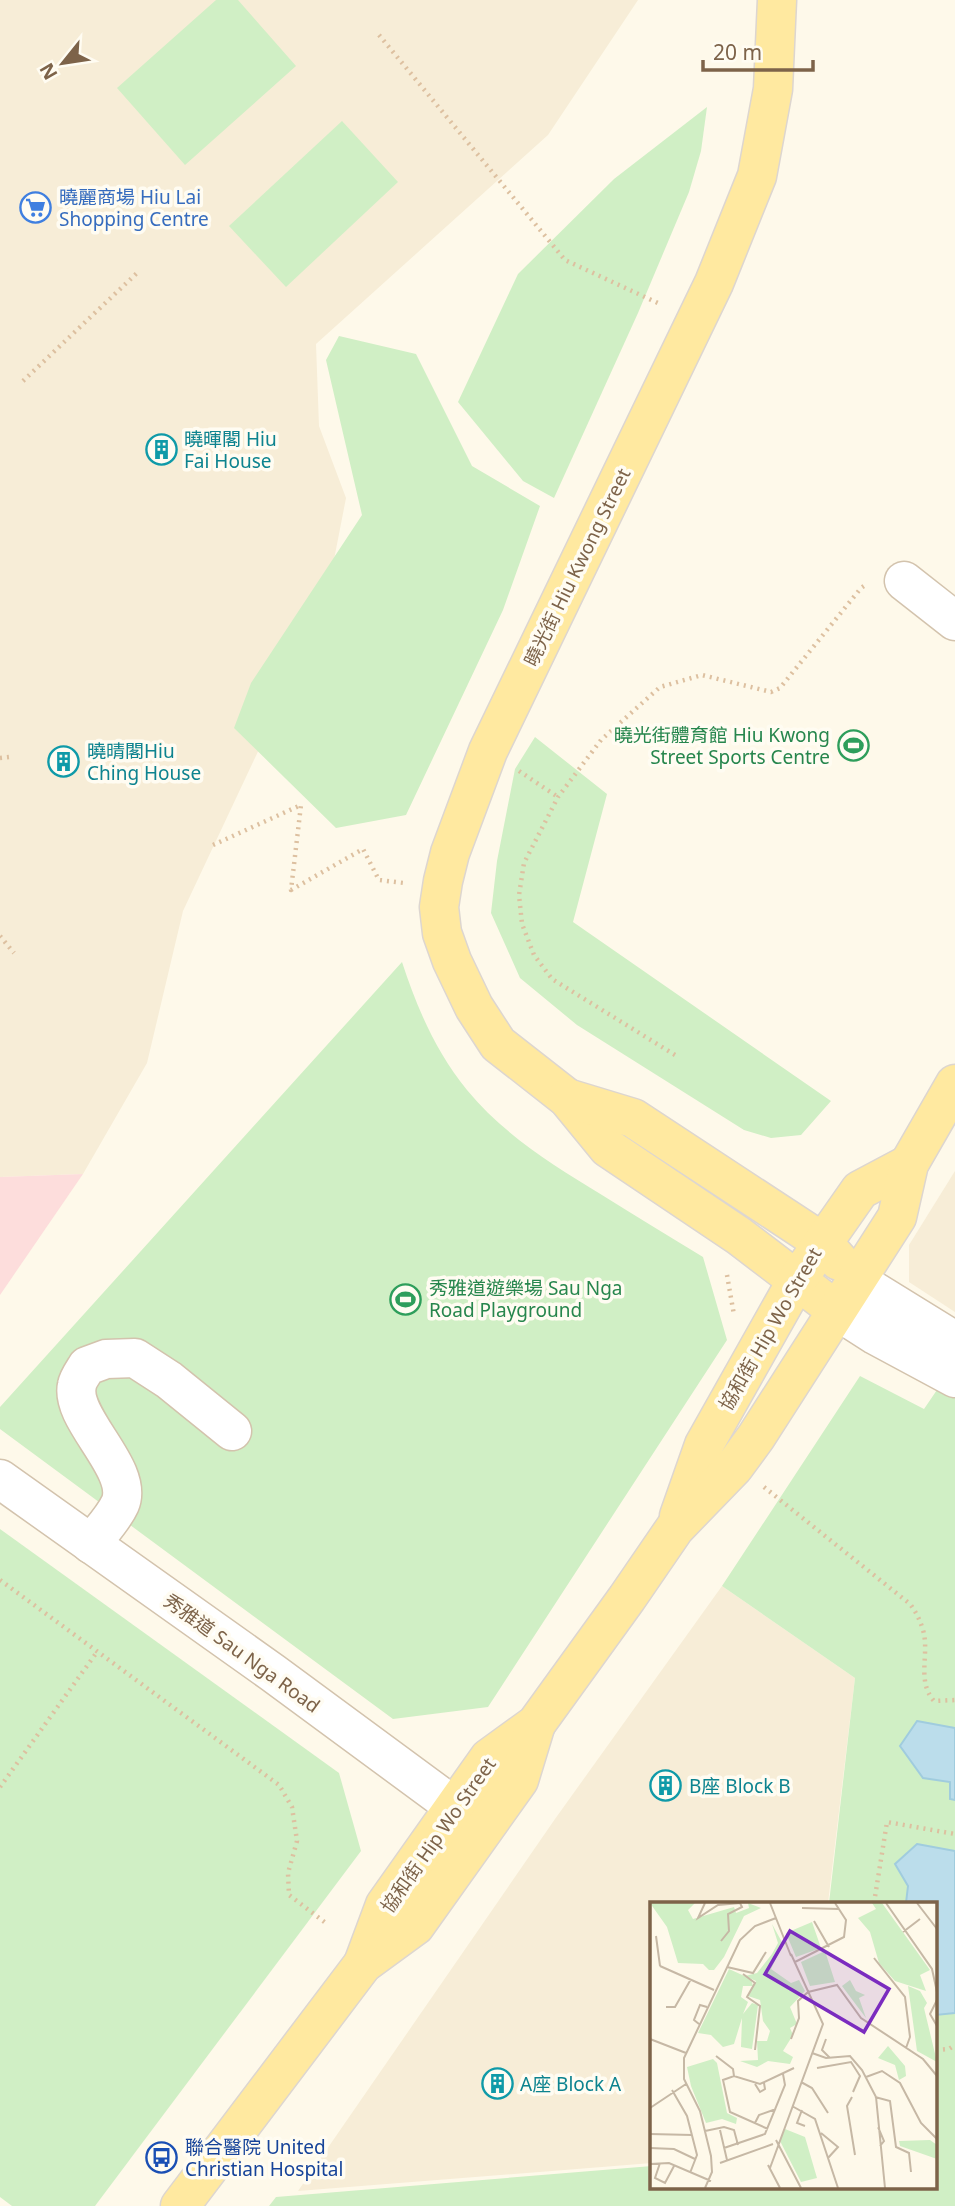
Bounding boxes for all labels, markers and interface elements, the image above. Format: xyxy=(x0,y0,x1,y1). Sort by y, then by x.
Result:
north arrow xyxy=(28,28,98,98)
scale bar xyxy=(703,28,813,72)
text: 20 m xyxy=(713,38,762,66)
text: N xyxy=(33,58,63,85)
place label: 曉麗商場 Hiu Lai Shopping Centre xyxy=(59,184,209,232)
supermarket icon: 曉麗商場 Hiu Lai Shopping Centre xyxy=(19,191,53,225)
place label: 曉暉閣 Hiu Fai House xyxy=(184,426,277,474)
building icon: 曉暉閣 Hiu Fai House xyxy=(144,433,178,467)
street label: 曉光街 Hiu Kwong Street xyxy=(518,464,636,670)
place label: 曉光街體育館 Hiu Kwong Street Sports Centre xyxy=(614,722,830,770)
sports icon: 曉光街體育館 Hiu Kwong Street Sports Centre xyxy=(836,729,870,763)
place label: 曉晴閣Hiu Ching House xyxy=(87,738,201,786)
building icon: 曉晴閣Hiu Ching House xyxy=(47,745,81,779)
street label: 協和街 Hip Wo Street xyxy=(713,1243,827,1415)
place label: 秀雅道遊樂場 Sau Nga Road Playground xyxy=(429,1275,623,1323)
sports icon: 秀雅道遊樂場 Sau Nga Road Playground xyxy=(389,1282,423,1316)
street label: 秀雅道 Sau Nga Road xyxy=(159,1587,325,1719)
street label: 協和街 Hip Wo Street xyxy=(374,1752,502,1918)
building icon: B座 Block B xyxy=(649,1769,683,1803)
place label: B座 Block B xyxy=(689,1773,791,1799)
inset map xyxy=(650,1902,937,2188)
building icon: A座 Block A xyxy=(480,2067,514,2101)
place label: A座 Block A xyxy=(520,2071,622,2097)
place label: 聯合醫院 United Christian Hospital xyxy=(185,2134,343,2182)
bus stop icon: 聯合醫院 United Christian Hospital xyxy=(145,2141,179,2175)

